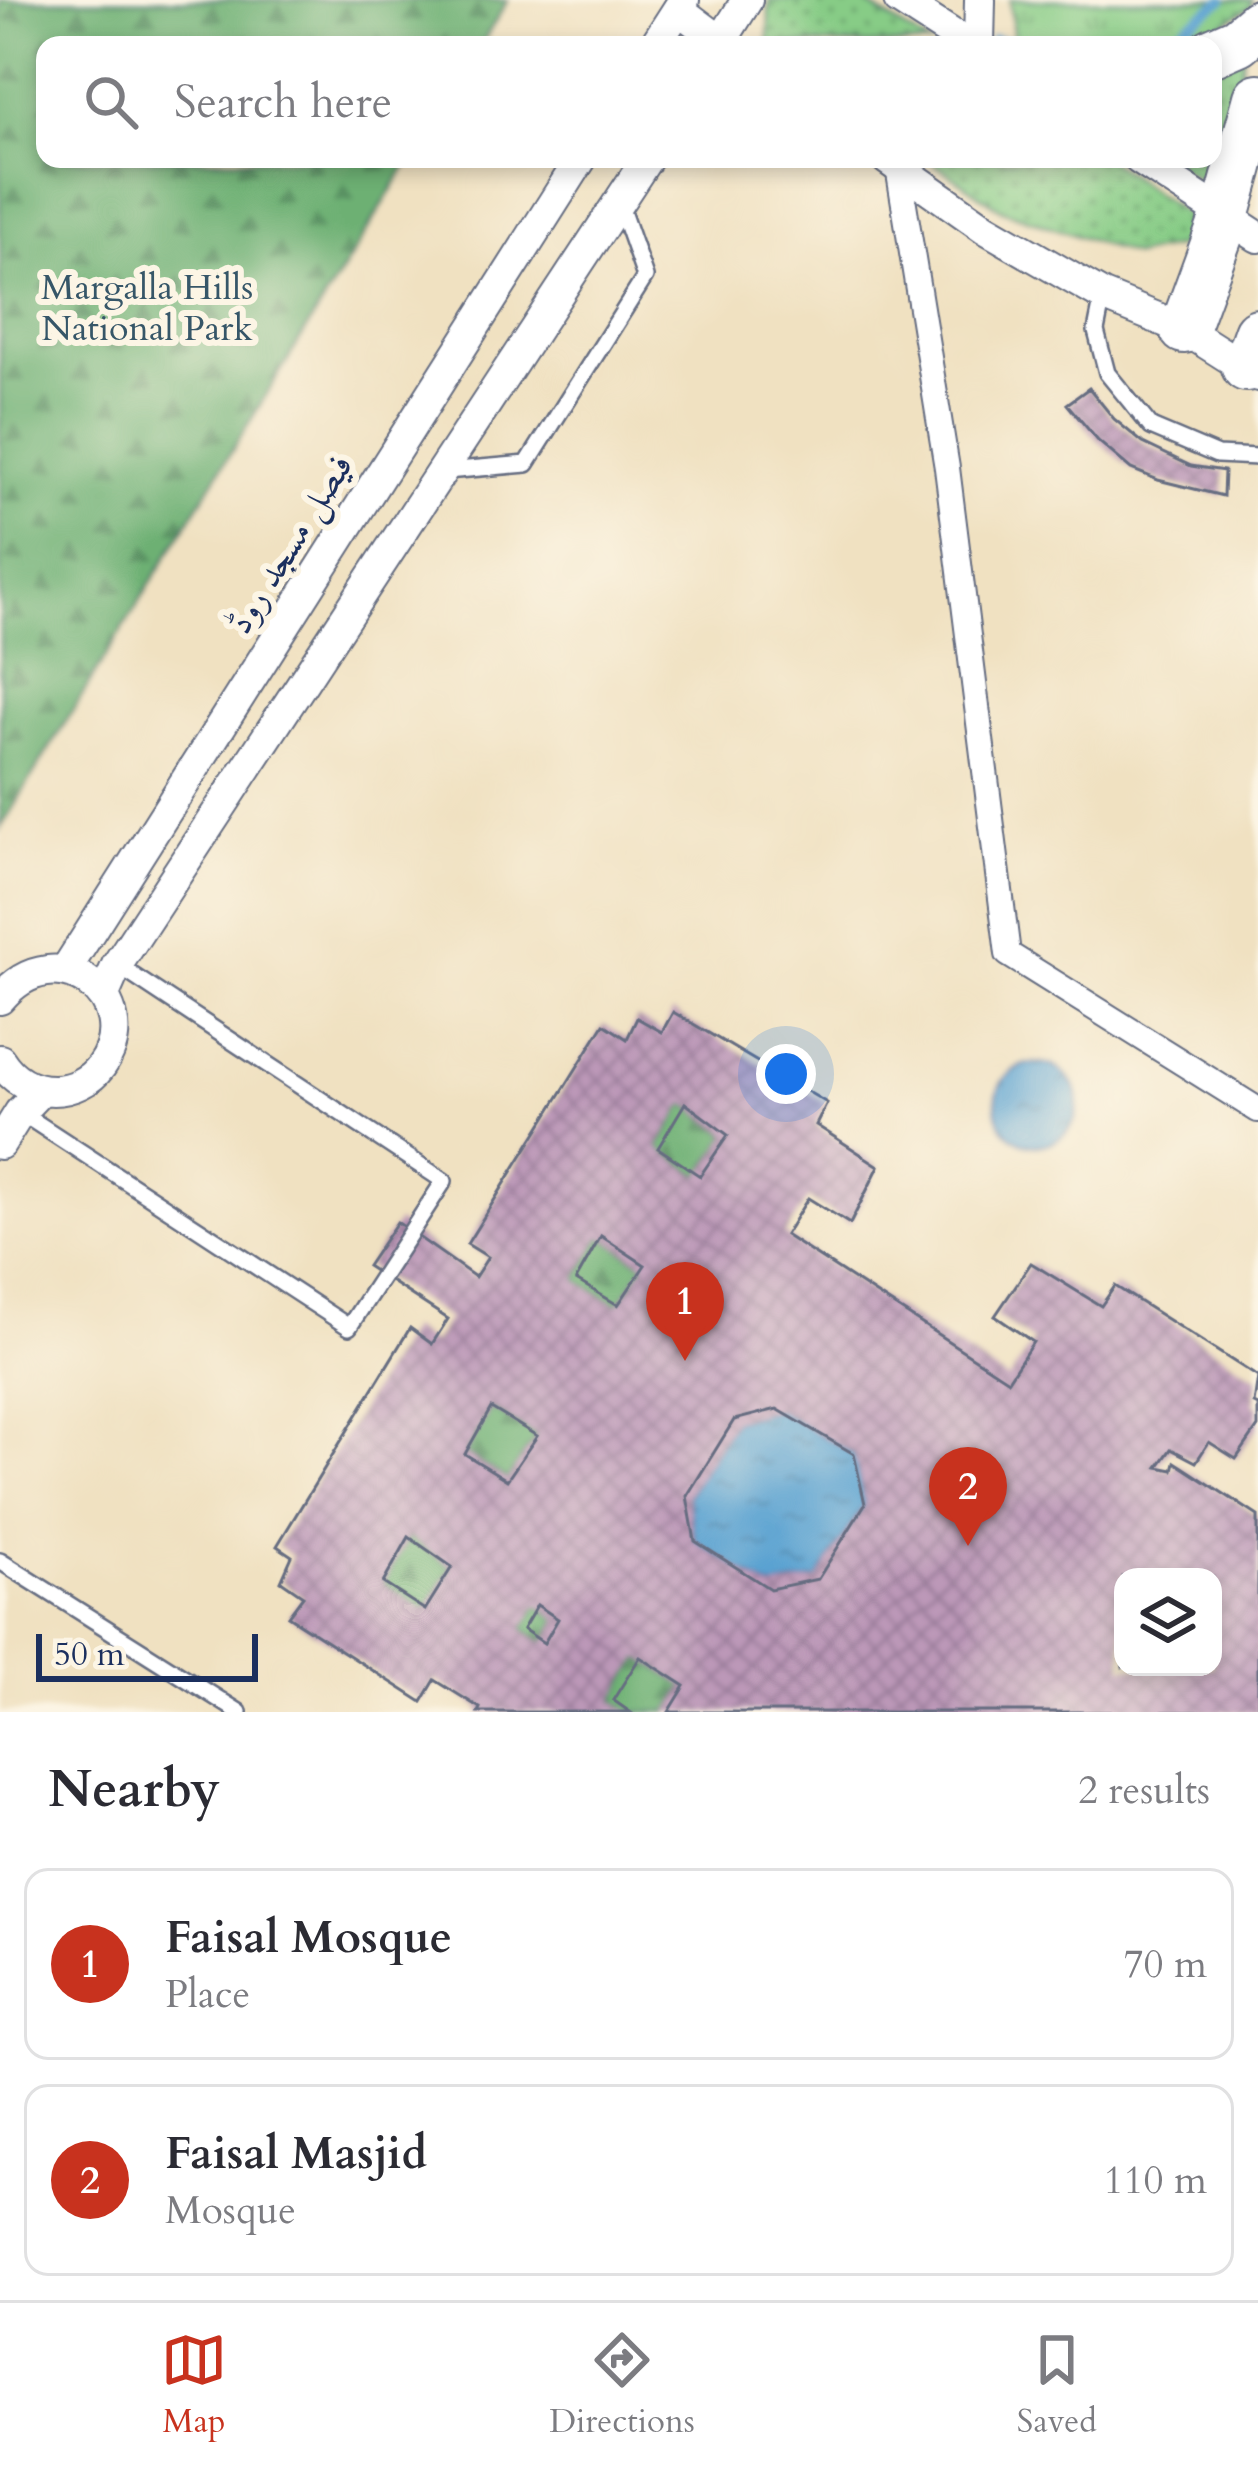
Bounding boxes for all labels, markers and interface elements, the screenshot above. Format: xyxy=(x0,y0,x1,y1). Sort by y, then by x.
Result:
search box xyxy=(36,36,1222,168)
icon: search xyxy=(78,69,144,135)
text: Search here xyxy=(174,72,392,133)
park label: Margalla Hills National Park xyxy=(41,263,253,353)
street label: فیصل مسجد روڈ xyxy=(215,445,365,643)
your location xyxy=(756,1044,816,1104)
pin: 1 xyxy=(646,1262,724,1361)
pin: 2 xyxy=(929,1447,1007,1546)
map controls xyxy=(1114,1568,1222,1676)
button: layers xyxy=(1114,1568,1222,1676)
scale bar xyxy=(36,1628,258,1681)
text: 50 m xyxy=(54,1632,125,1677)
text: Nearby xyxy=(48,1755,220,1825)
text: 2 results xyxy=(1078,1764,1210,1817)
text: Faisal Mosque xyxy=(165,1907,452,1968)
text: 1 xyxy=(80,1938,100,1991)
text: 70 m xyxy=(1124,1938,1207,1991)
text: Place xyxy=(165,1968,250,2021)
text: Faisal Masjid xyxy=(165,2123,427,2184)
text: 2 xyxy=(80,2154,100,2207)
text: 110 m xyxy=(1104,2154,1207,2207)
text: Mosque xyxy=(165,2184,296,2237)
tab: Map xyxy=(161,2327,227,2444)
tab: Directions xyxy=(549,2327,695,2444)
tab: Saved xyxy=(1017,2327,1097,2444)

